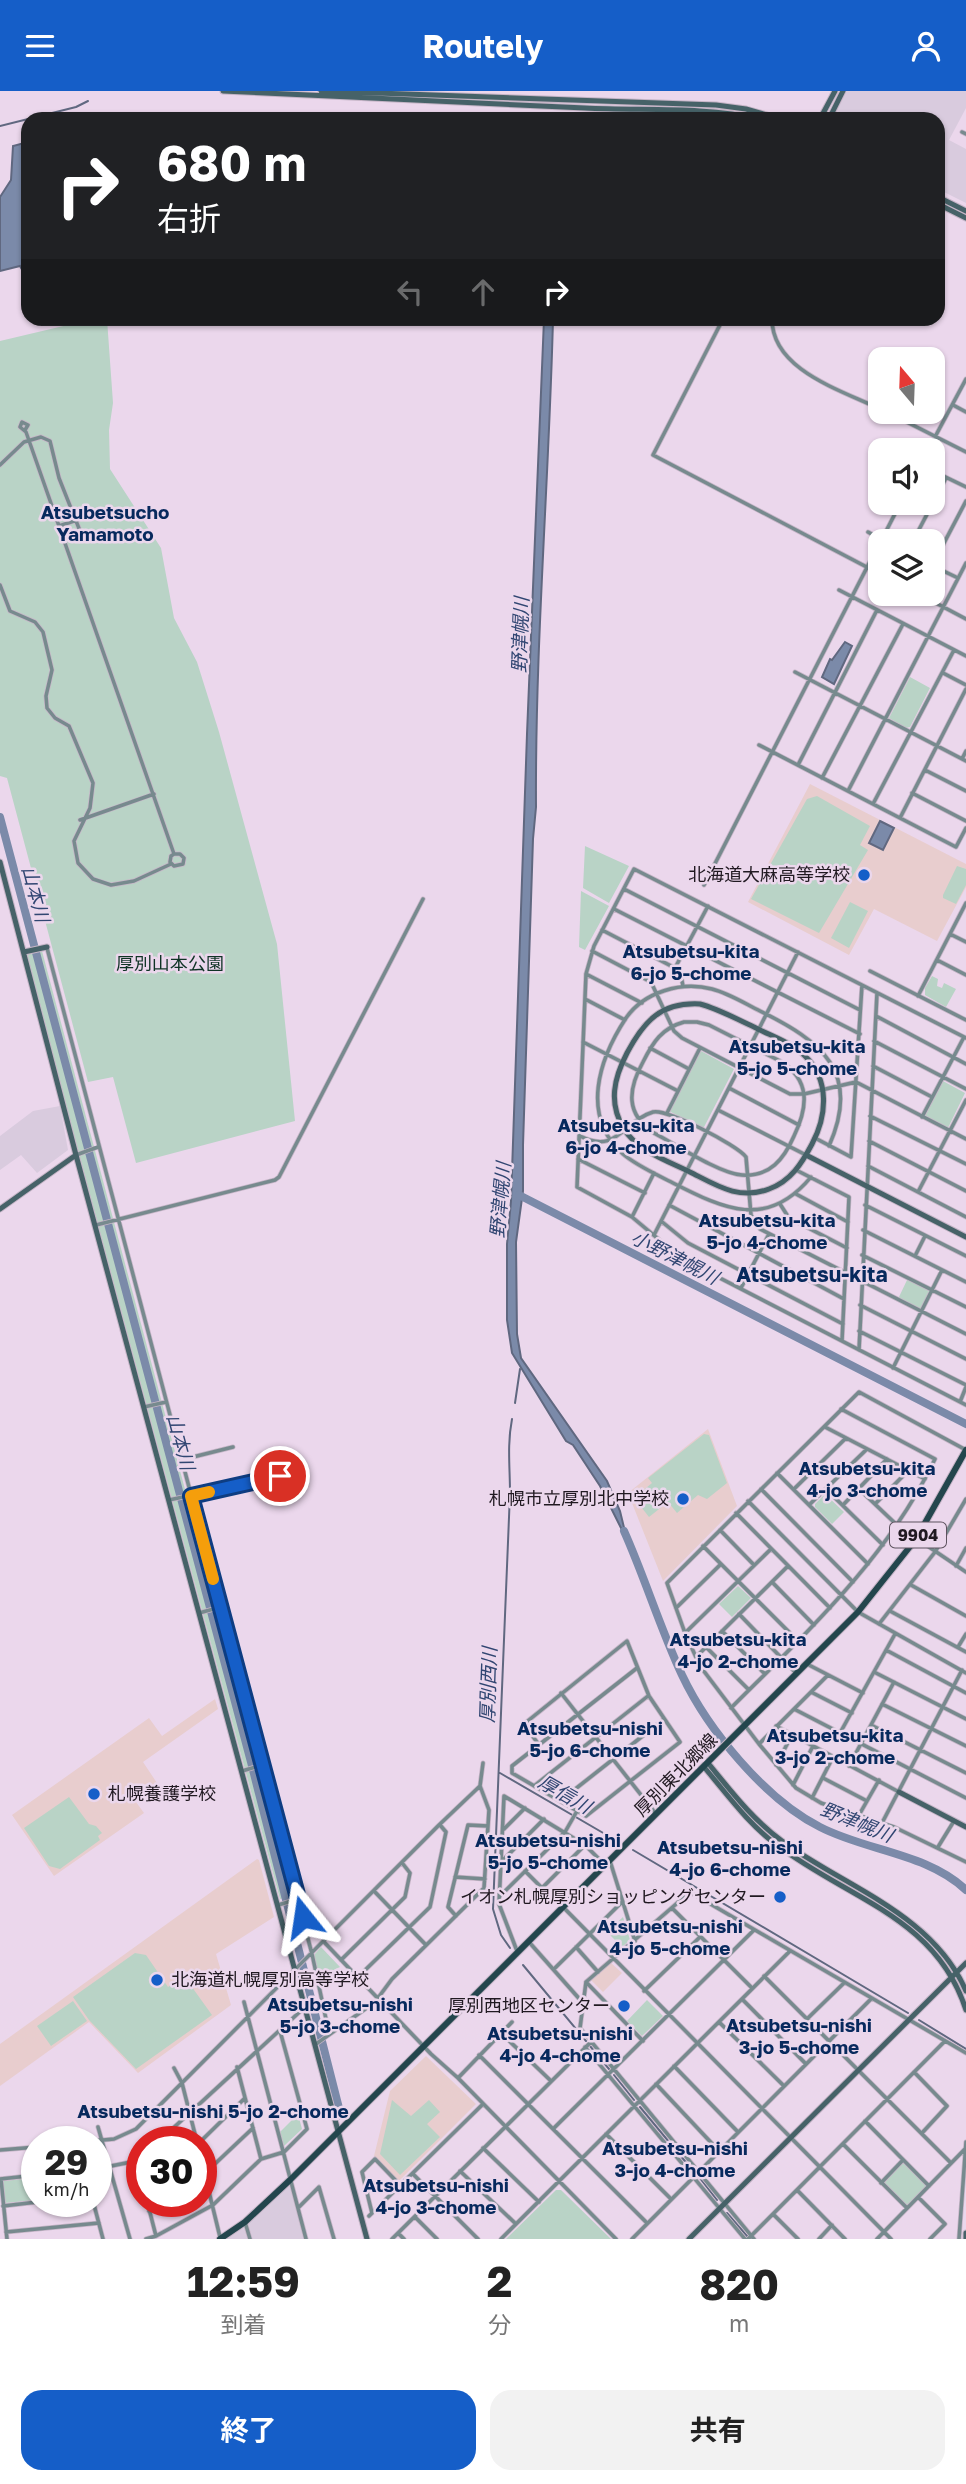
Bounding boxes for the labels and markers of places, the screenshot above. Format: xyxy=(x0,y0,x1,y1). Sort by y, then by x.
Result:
place label: 北海道大麻高等学校 xyxy=(688,863,850,885)
marker: 北海道大麻高等学校 xyxy=(856,867,872,883)
pin xyxy=(250,1446,310,1506)
place label: 札幌市立厚別北中学校 xyxy=(489,1487,669,1509)
marker: 札幌市立厚別北中学校 xyxy=(675,1491,691,1507)
place label: 札幌養護学校 xyxy=(108,1782,216,1804)
marker: 札幌養護学校 xyxy=(86,1786,102,1802)
place label: イオン札幌厚別ショッピングセンター xyxy=(460,1885,766,1907)
marker: イオン札幌厚別ショッピングセンター xyxy=(772,1889,788,1905)
place label: 北海道札幌厚別高等学校 xyxy=(171,1968,369,1990)
marker: 北海道札幌厚別高等学校 xyxy=(149,1972,165,1988)
place label: 厚別西地区センター xyxy=(448,1994,610,2016)
marker: 厚別西地区センター xyxy=(616,1998,632,2014)

